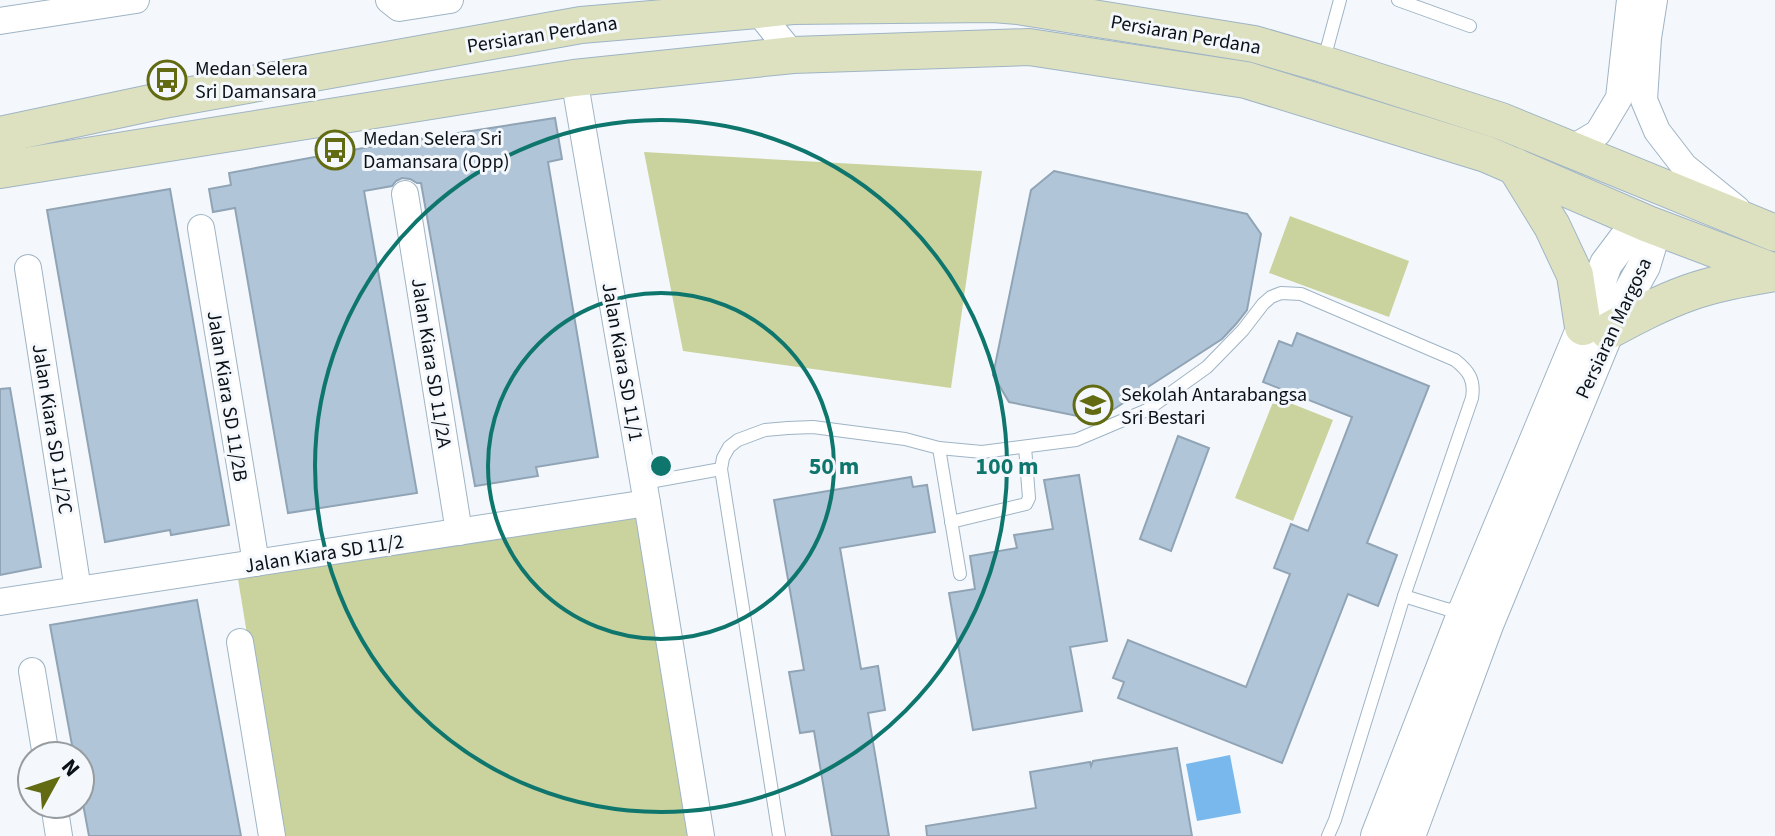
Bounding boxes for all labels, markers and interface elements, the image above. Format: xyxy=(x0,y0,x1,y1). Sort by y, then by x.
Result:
street label: Persiaran Perdana xyxy=(1108,8,1263,62)
street label: Persiaran Perdana xyxy=(465,9,620,61)
place label: Medan Selera Sri Damansara xyxy=(195,55,317,106)
bus stop icon: Medan Selera Sri Damansara xyxy=(146,59,188,101)
place label: Medan Selera Sri Damansara (Opp) xyxy=(363,125,510,176)
bus stop icon: Medan Selera Sri Damansara (Opp) xyxy=(314,129,356,171)
street label: Persiaran Margosa xyxy=(1569,253,1659,404)
street label: Jalan Kiara SD 11/2A xyxy=(404,276,458,450)
street label: Jalan Kiara SD 11/1 xyxy=(594,281,650,444)
street label: Jalan Kiara SD 11/2B xyxy=(200,309,254,484)
street label: Jalan Kiara SD 11/2C xyxy=(25,342,79,516)
place label: Sekolah Antarabangsa Sri Bestari xyxy=(1121,381,1307,432)
school or university icon: Sekolah Antarabangsa Sri Bestari xyxy=(1072,384,1114,426)
text: 50 m xyxy=(809,449,859,484)
text: 100 m xyxy=(975,449,1039,484)
centre of rings xyxy=(647,452,675,480)
street label: Jalan Kiara SD 11/2 xyxy=(243,528,406,580)
north arrow xyxy=(16,740,96,820)
text: N xyxy=(54,752,88,784)

